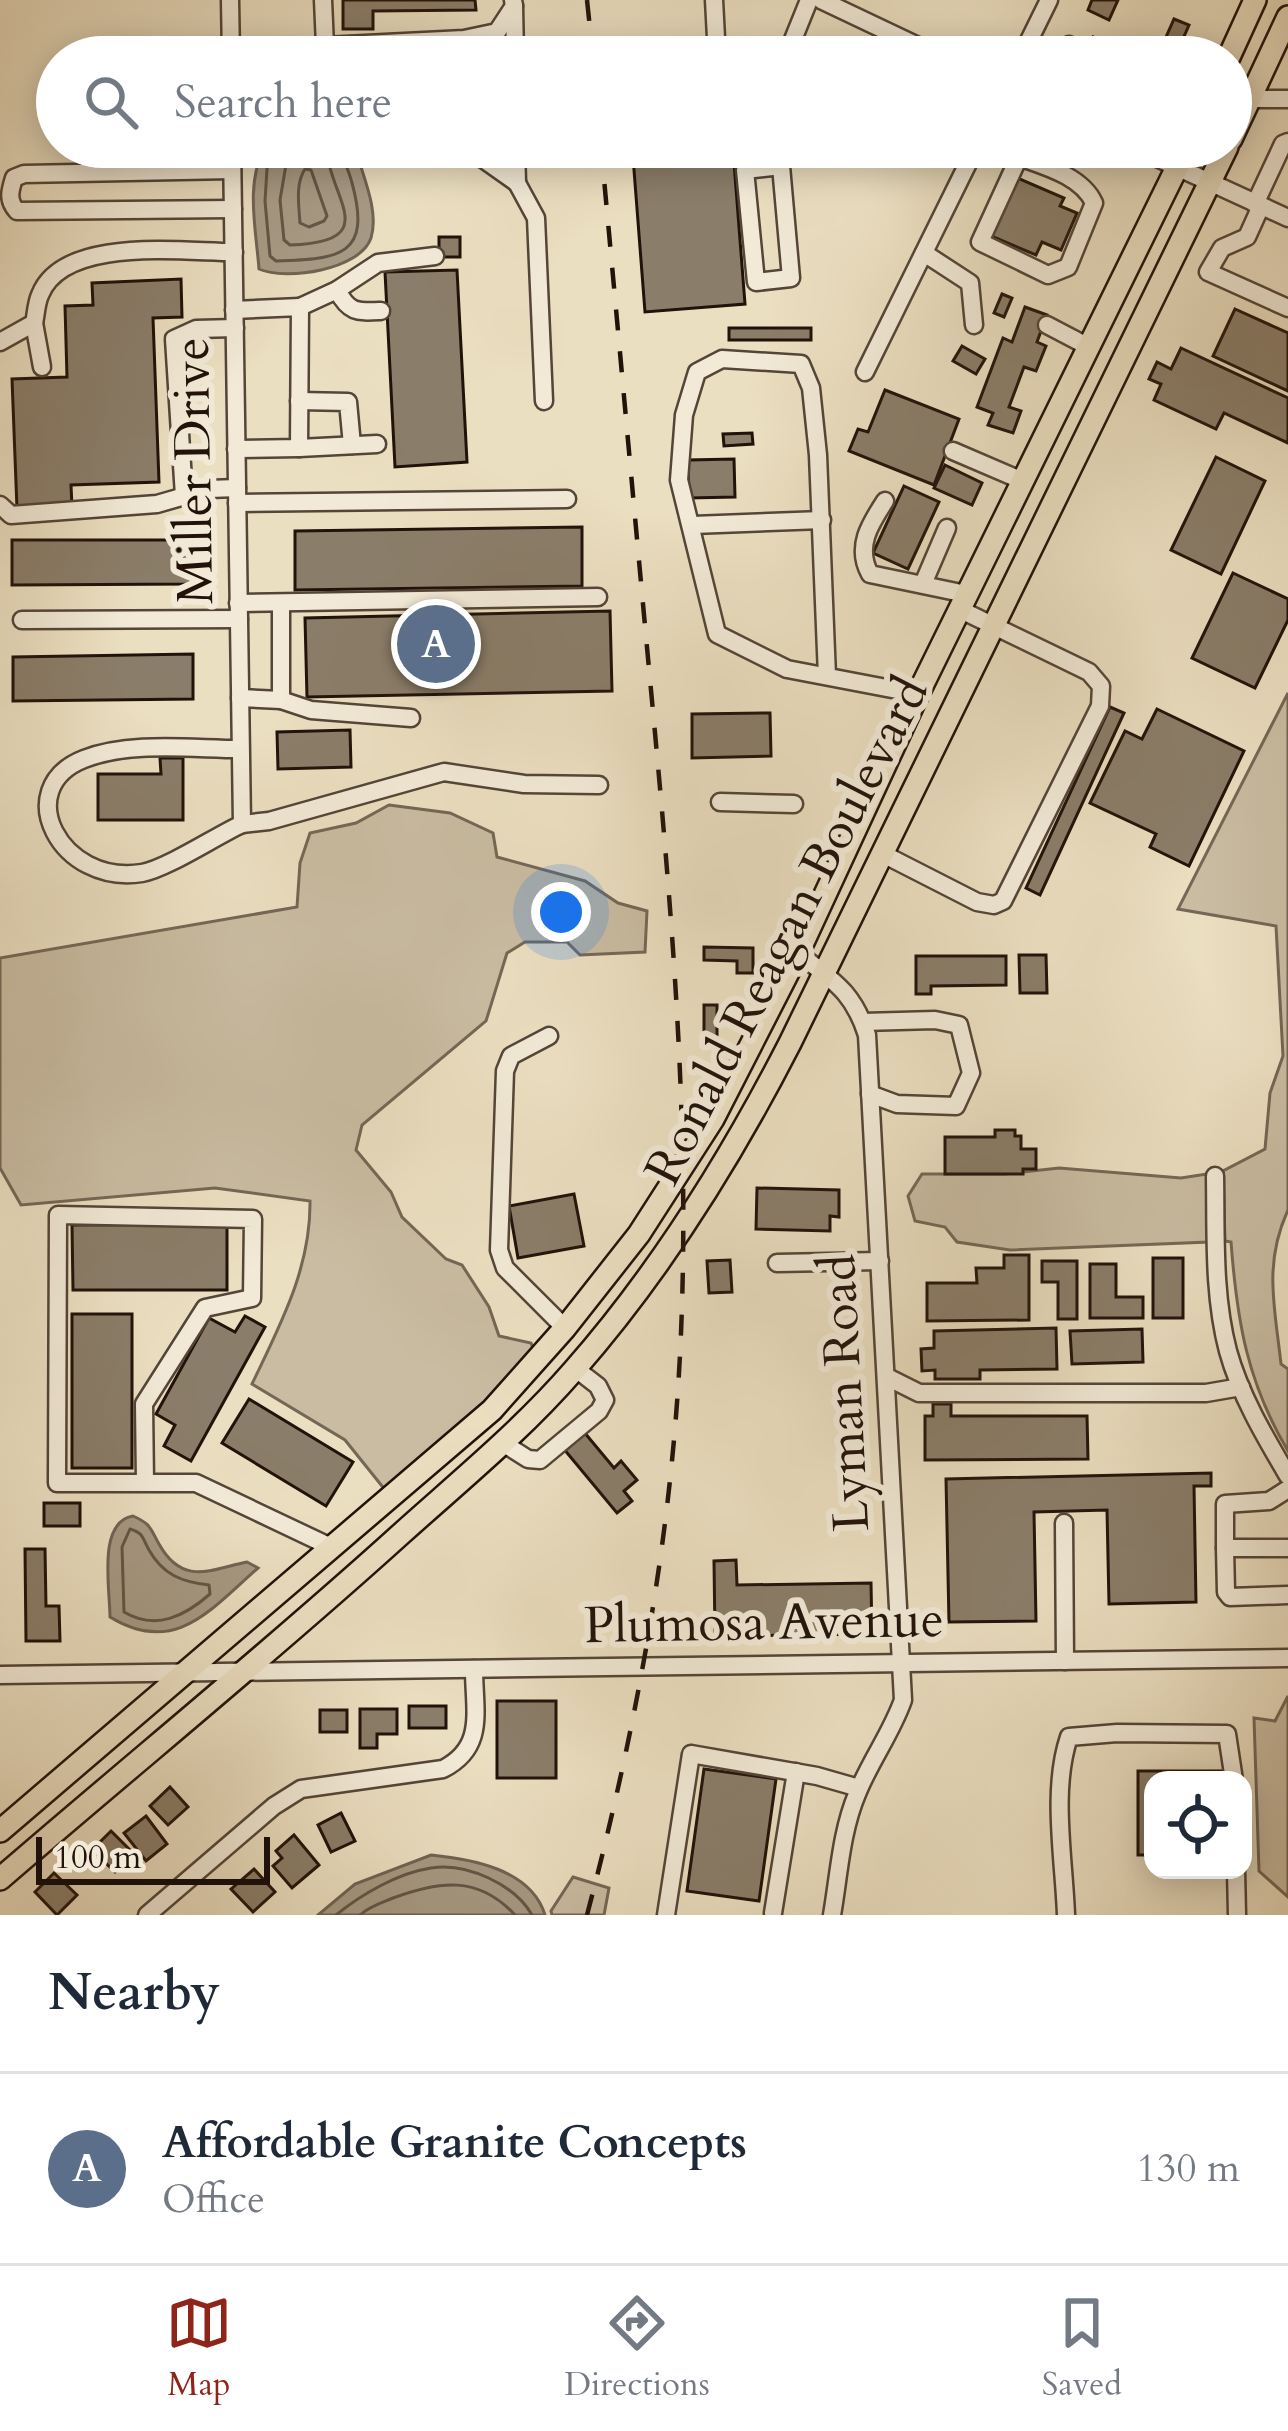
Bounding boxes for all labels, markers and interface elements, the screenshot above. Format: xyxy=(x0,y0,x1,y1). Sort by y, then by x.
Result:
search box xyxy=(36,36,1252,168)
icon: search xyxy=(78,69,144,135)
text: Search here xyxy=(174,72,392,133)
street label: Miller Drive xyxy=(157,337,231,605)
pin: A xyxy=(397,599,475,689)
street label: Ronald Reagan Boulevard xyxy=(628,665,946,1197)
your location xyxy=(531,882,591,942)
street label: Lyman Road xyxy=(803,1252,887,1534)
street label: Plumosa Avenue xyxy=(583,1585,945,1661)
map controls xyxy=(1144,1771,1252,1879)
button: locate xyxy=(1144,1771,1252,1879)
scale bar xyxy=(36,1831,270,1884)
text: 100 m xyxy=(54,1835,141,1880)
text: Nearby xyxy=(48,1958,220,2028)
text: Affordable Granite Concepts xyxy=(162,2112,747,2173)
text: A xyxy=(72,2142,102,2195)
text: 130 m xyxy=(1137,2142,1240,2195)
text: Office xyxy=(162,2173,265,2226)
tab: Map xyxy=(166,2290,232,2407)
tab: Directions xyxy=(564,2290,710,2407)
tab: Saved xyxy=(1042,2290,1122,2407)

